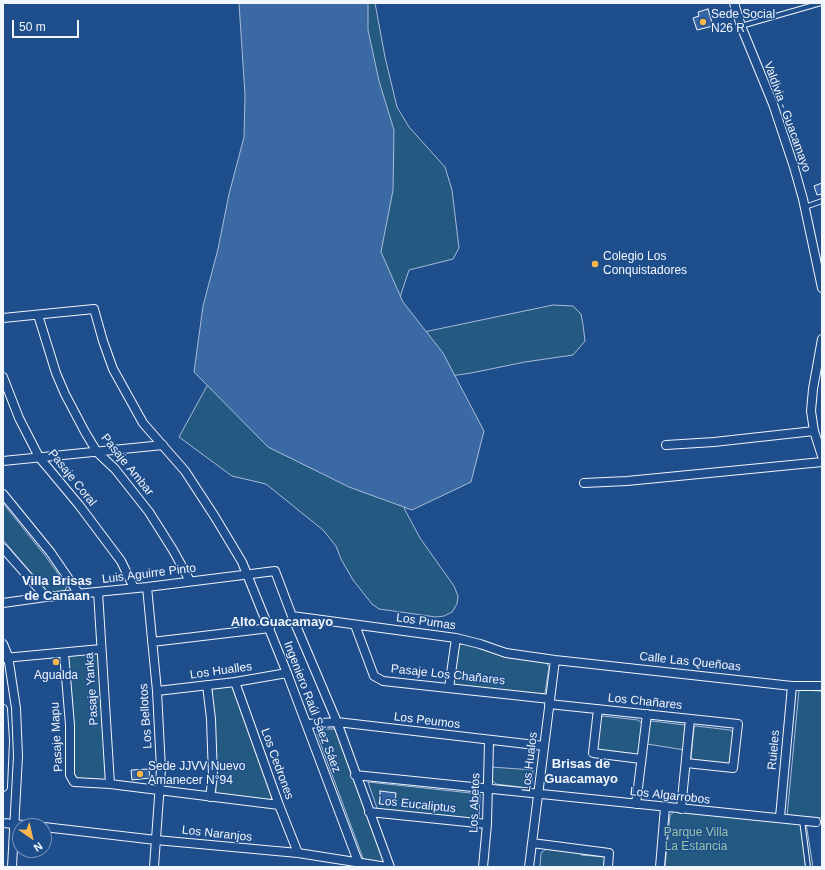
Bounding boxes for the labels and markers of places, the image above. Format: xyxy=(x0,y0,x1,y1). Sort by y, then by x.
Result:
place label: Sede Social N26 R xyxy=(711,8,775,36)
marker: Sede Social N26 R xyxy=(698,17,708,27)
place label: Colegio Los Conquistadores xyxy=(603,250,687,278)
marker: Colegio Los Conquistadores xyxy=(590,259,600,269)
marker: Agualda xyxy=(51,657,61,667)
place label: Agualda xyxy=(34,669,78,683)
place label: Sede JJVV Nuevo Amanecer N°94 xyxy=(148,760,245,788)
marker: Sede JJVV Nuevo Amanecer N°94 xyxy=(135,769,145,779)

